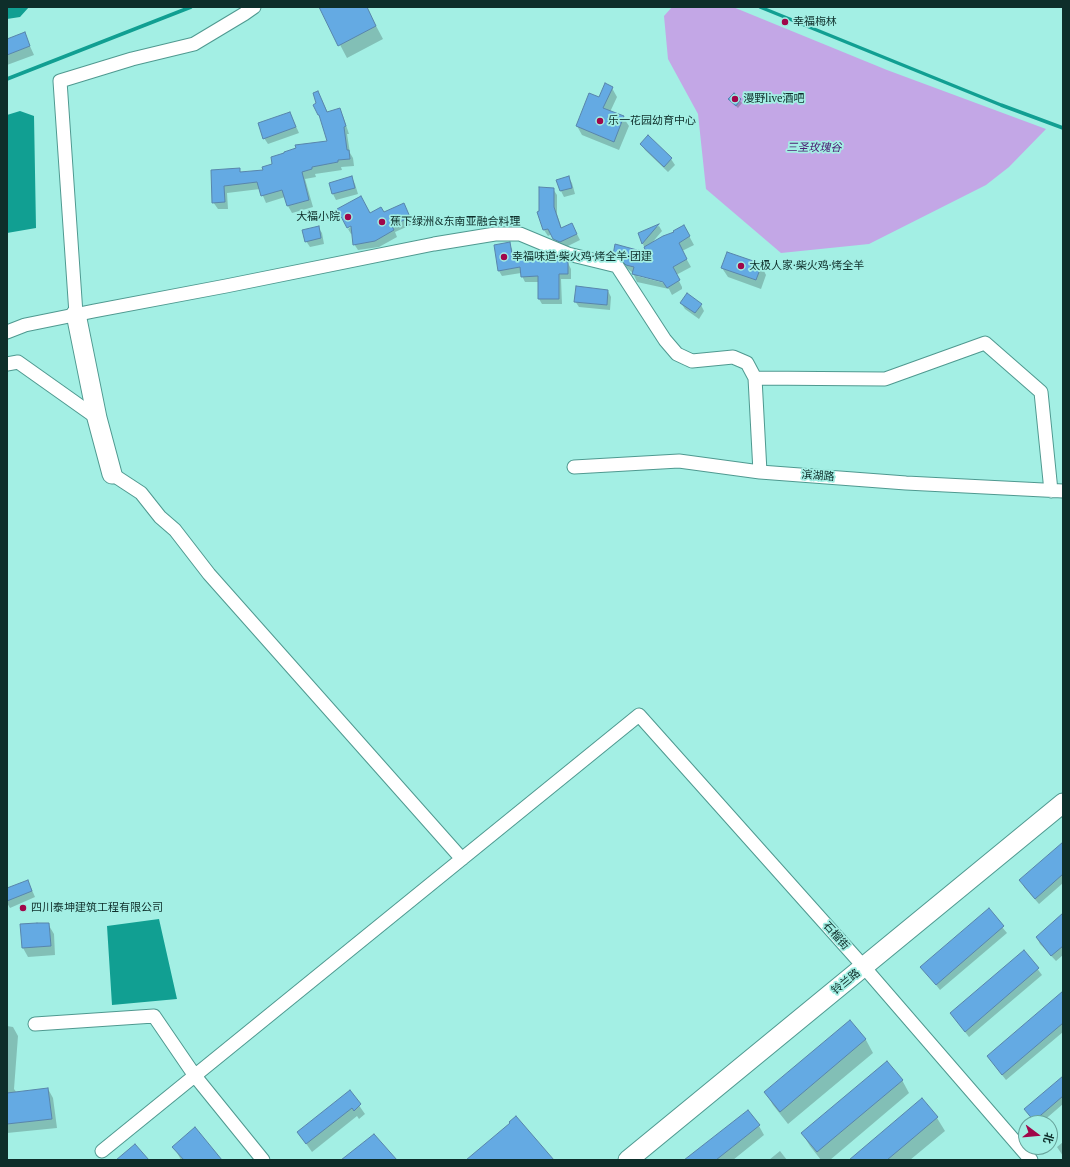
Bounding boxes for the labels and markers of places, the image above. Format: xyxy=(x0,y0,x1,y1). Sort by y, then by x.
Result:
place label: 幸福梅林 xyxy=(793,15,837,29)
marker: 幸福梅林 xyxy=(780,17,790,27)
place label: 漫野live酒吧 xyxy=(743,92,805,106)
marker: 漫野live酒吧 xyxy=(730,94,740,104)
place label: 乐一花园幼育中心 xyxy=(608,114,696,128)
marker: 乐一花园幼育中心 xyxy=(595,116,605,126)
place label: 大福小院 xyxy=(296,210,340,224)
marker: 大福小院 xyxy=(343,212,353,222)
place label: 蕉下绿洲&东南亚融合料理 xyxy=(390,215,521,229)
marker: 蕉下绿洲&东南亚融合料理 xyxy=(377,217,387,227)
place label: 幸福味道·柴火鸡·烤全羊·团建 xyxy=(512,250,652,264)
marker: 幸福味道·柴火鸡·烤全羊·团建 xyxy=(499,252,509,262)
place label: 太极人家·柴火鸡·烤全羊 xyxy=(749,259,864,273)
marker: 太极人家·柴火鸡·烤全羊 xyxy=(736,261,746,271)
place label: 四川泰坤建筑工程有限公司 xyxy=(31,901,163,915)
marker: 四川泰坤建筑工程有限公司 xyxy=(18,903,28,913)

